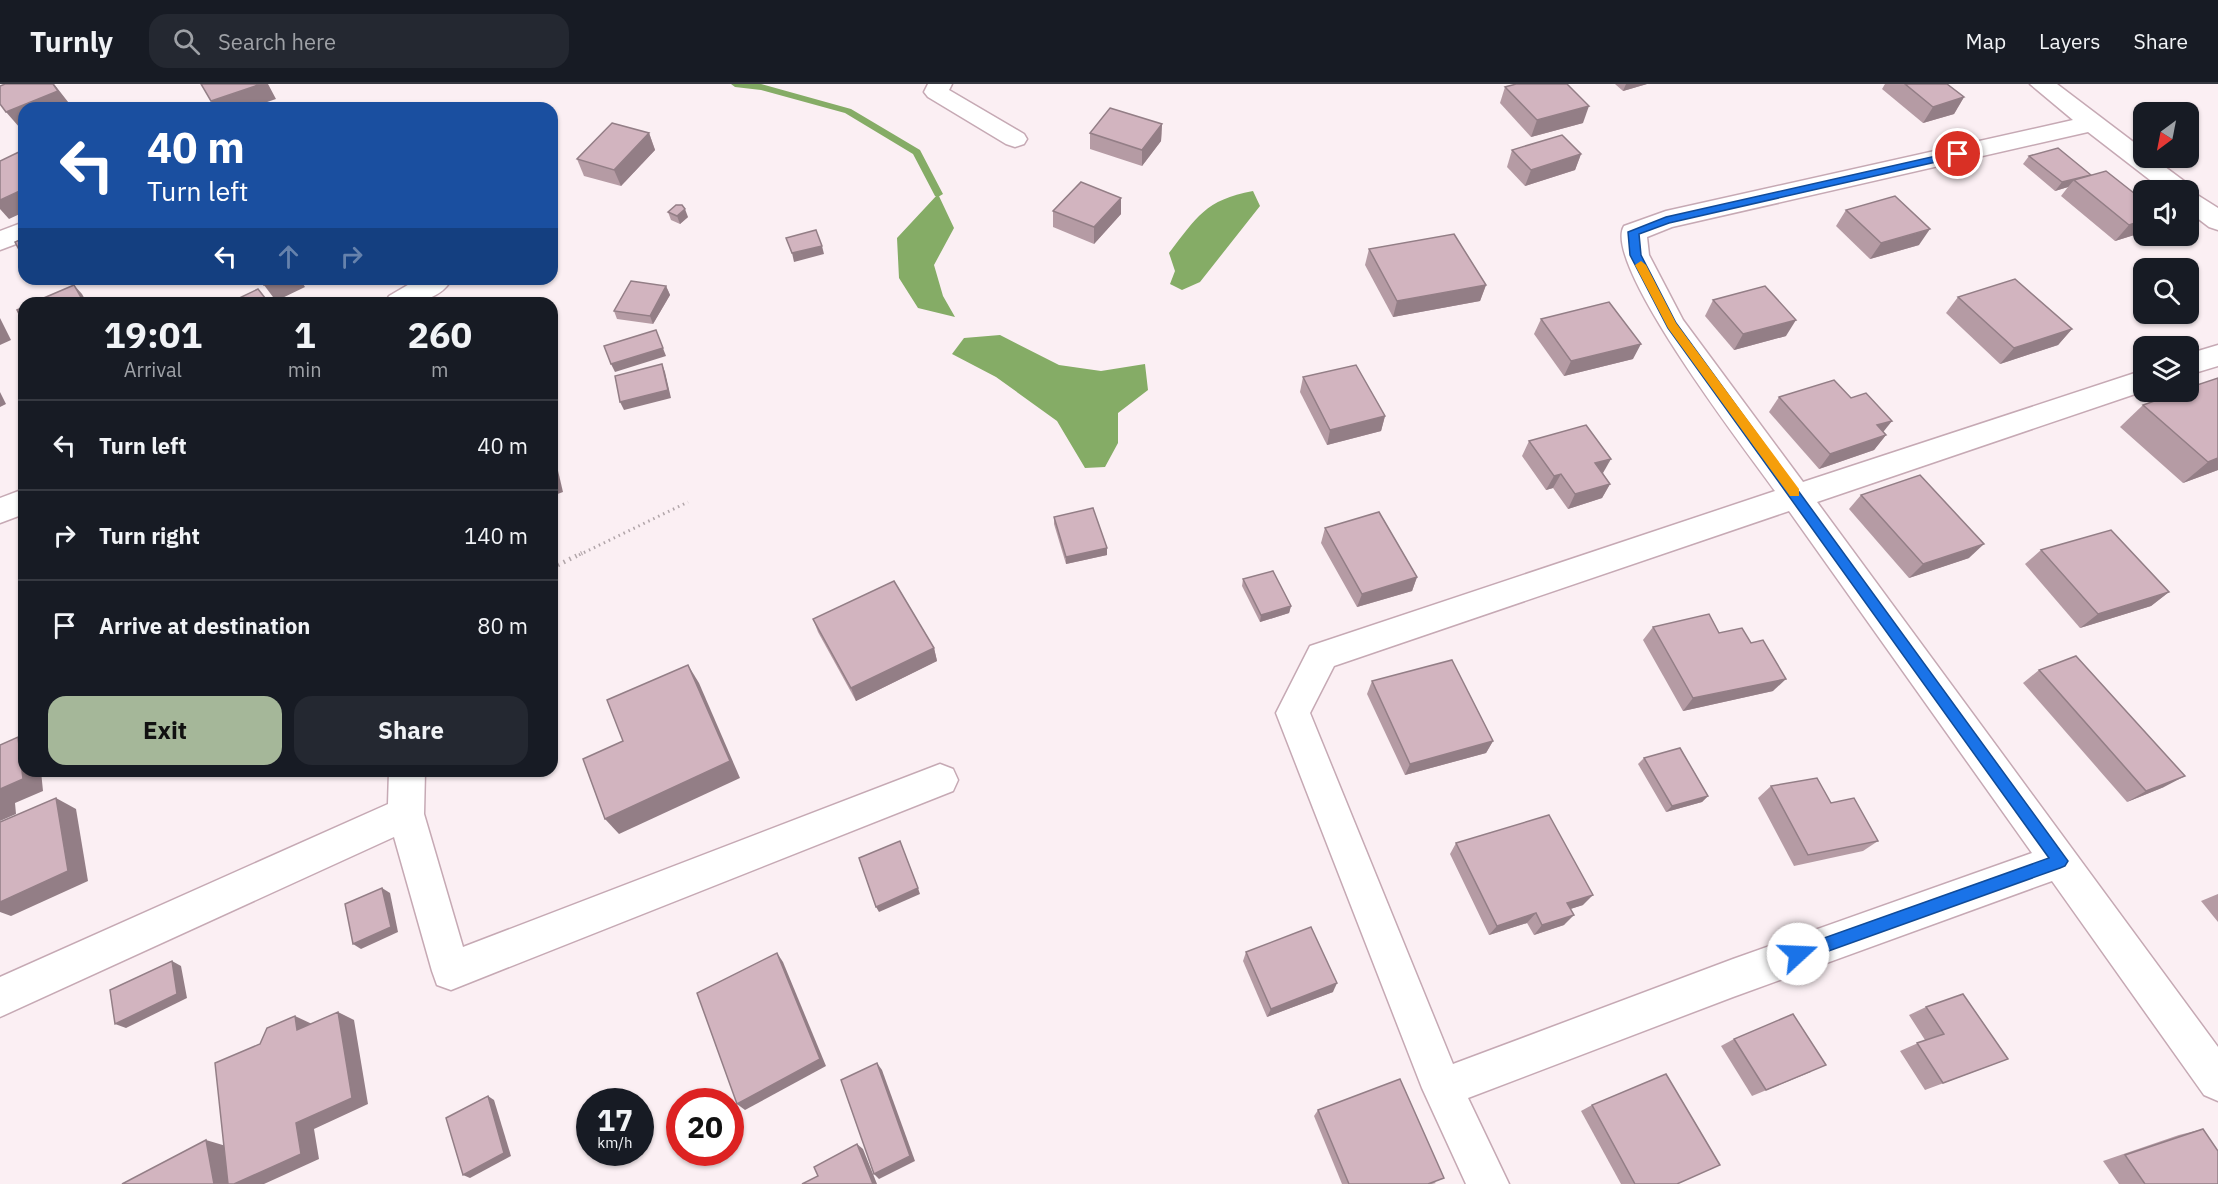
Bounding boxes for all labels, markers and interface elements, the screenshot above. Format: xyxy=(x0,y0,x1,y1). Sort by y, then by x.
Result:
search box xyxy=(149,14,569,68)
text: Turnly xyxy=(30,23,113,60)
icon: search xyxy=(170,25,203,58)
text: Search here xyxy=(218,27,336,56)
text: Map xyxy=(1966,27,2006,55)
text: Layers xyxy=(2039,27,2101,55)
text: Share xyxy=(2134,27,2188,55)
north arrow xyxy=(2133,102,2199,168)
map controls xyxy=(2133,102,2199,402)
text: 40 m xyxy=(147,120,245,175)
icon: left xyxy=(48,126,126,204)
pin xyxy=(1932,128,1983,179)
icon: arrive xyxy=(1941,137,1974,170)
text: Turn left xyxy=(147,173,248,208)
button: sound xyxy=(2133,180,2199,246)
icon: left xyxy=(209,240,242,273)
icon: ahead xyxy=(272,240,305,273)
icon: right xyxy=(335,240,368,273)
button: search xyxy=(2133,258,2199,324)
text: 19:01 xyxy=(104,311,202,358)
text: 1 xyxy=(294,311,316,358)
text: 260 xyxy=(407,311,472,358)
button: layers xyxy=(2133,336,2199,402)
text: Arrival xyxy=(124,356,182,383)
text: min xyxy=(288,356,322,383)
text: m xyxy=(431,356,449,383)
icon: left xyxy=(48,429,81,462)
text: Turn left xyxy=(99,431,187,460)
text: 40 m xyxy=(477,431,528,460)
icon: right xyxy=(48,519,81,552)
text: Turn right xyxy=(99,521,200,550)
text: 140 m xyxy=(464,521,528,550)
icon: arrive xyxy=(48,609,81,642)
text: Arrive at destination xyxy=(99,611,310,640)
text: 80 m xyxy=(477,611,528,640)
button: Exit xyxy=(48,696,282,765)
button: Share xyxy=(294,696,528,765)
position arrow xyxy=(1766,922,1830,986)
speed limit sign: 20 xyxy=(666,1088,744,1166)
text: 17 xyxy=(597,1100,633,1139)
text: km/h xyxy=(597,1133,633,1152)

